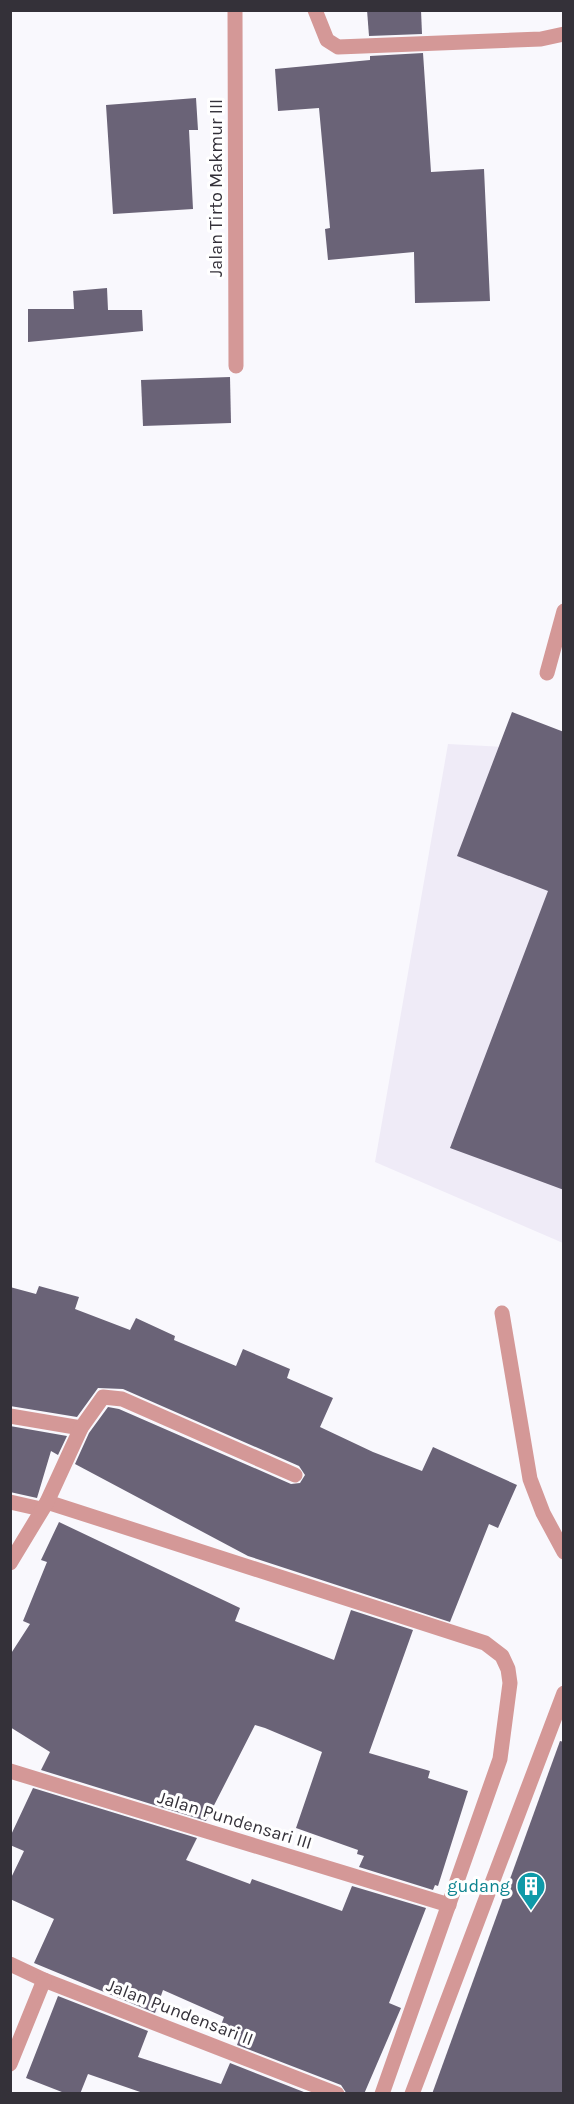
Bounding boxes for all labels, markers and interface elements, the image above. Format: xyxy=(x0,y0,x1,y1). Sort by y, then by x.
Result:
street label: Jalan Tirto Makmur III xyxy=(205,99,227,277)
street label: Jalan Pundensari III xyxy=(155,1786,315,1854)
building icon: gudang xyxy=(515,1870,547,1912)
place label: gudang xyxy=(447,1875,510,1897)
street label: Jalan Pundensari II xyxy=(104,1974,256,2050)

